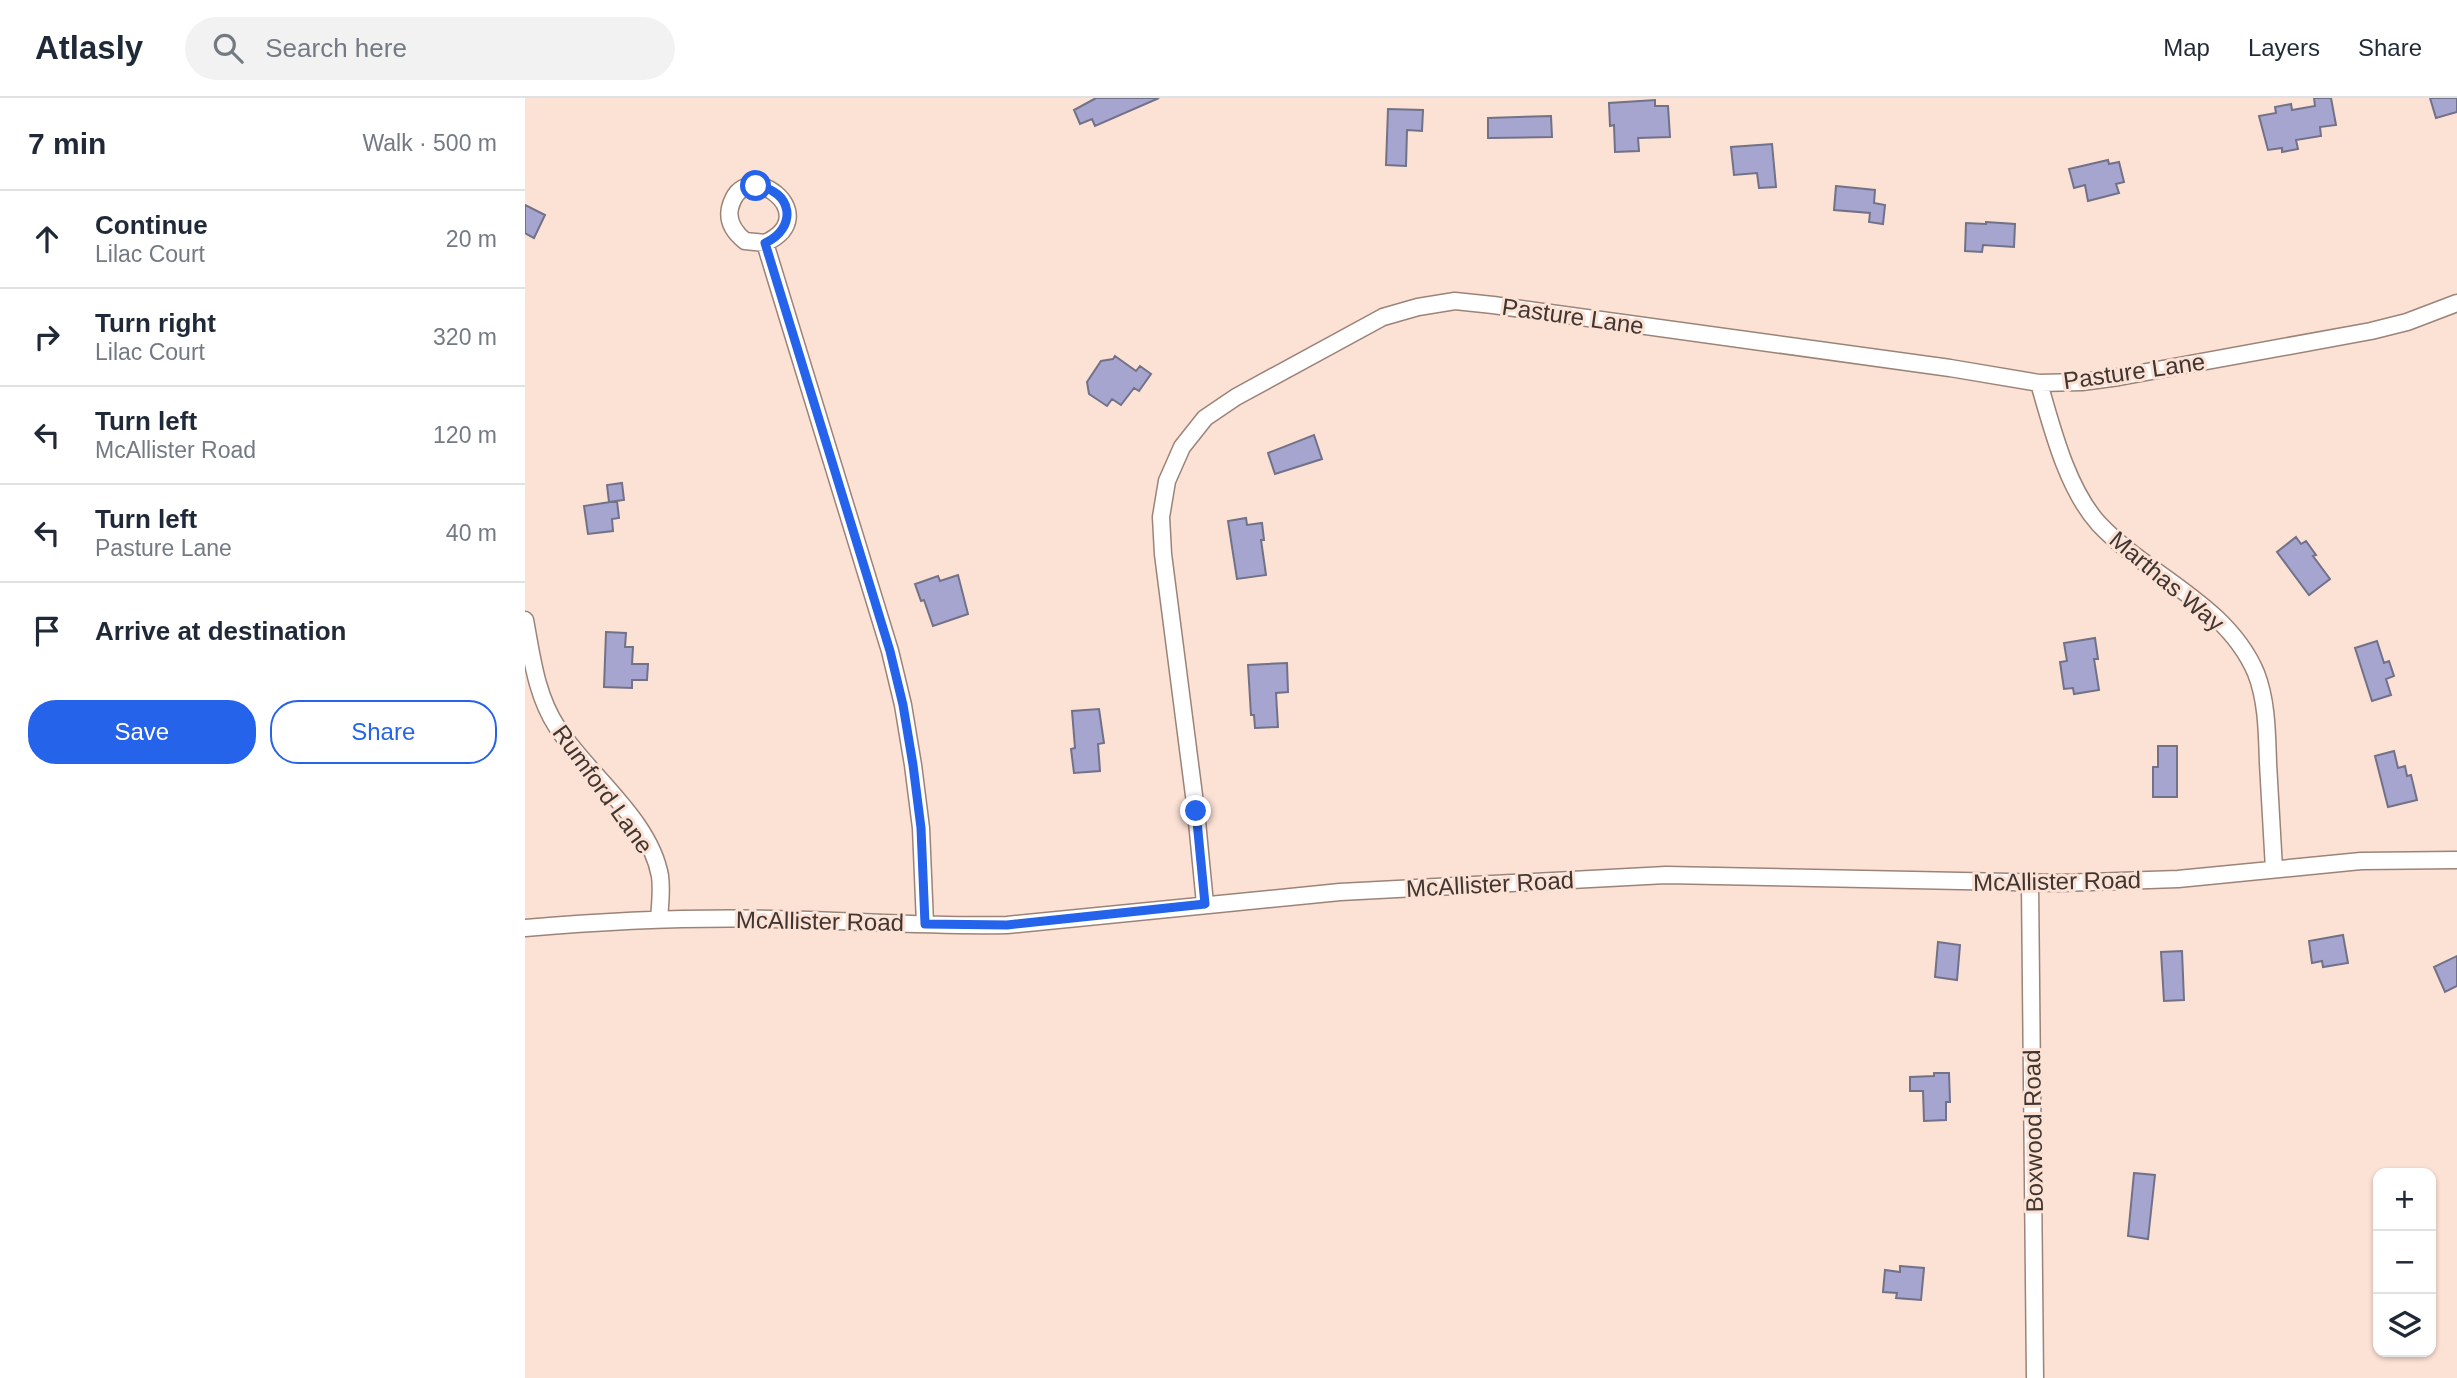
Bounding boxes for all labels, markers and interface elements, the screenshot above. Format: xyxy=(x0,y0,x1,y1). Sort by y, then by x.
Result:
search box xyxy=(185,17,675,80)
text: Atlasly xyxy=(35,29,143,66)
icon: search xyxy=(209,29,247,67)
text: Search here xyxy=(265,33,407,63)
text: Map xyxy=(2163,34,2210,61)
text: Layers xyxy=(2248,34,2320,61)
text: Share xyxy=(2358,34,2422,61)
text: 7 min xyxy=(28,127,106,160)
text: Walk · 500 m xyxy=(362,130,497,156)
route start xyxy=(740,170,771,201)
text: Continue xyxy=(95,210,208,240)
icon: ahead xyxy=(28,220,66,258)
text: 20 m xyxy=(446,226,497,252)
text: Lilac Court xyxy=(95,241,205,267)
street label: Pasture Lane xyxy=(1500,293,1646,339)
text: Turn right xyxy=(95,308,216,338)
icon: right xyxy=(28,318,66,356)
text: 320 m xyxy=(433,324,497,350)
text: Lilac Court xyxy=(95,339,205,365)
street label: Pasture Lane xyxy=(2061,348,2207,394)
text: Turn left xyxy=(95,406,197,436)
icon: left xyxy=(28,416,66,454)
text: 120 m xyxy=(433,422,497,448)
text: McAllister Road xyxy=(95,437,256,463)
text: Turn left xyxy=(95,504,197,534)
icon: left xyxy=(28,514,66,552)
text: 40 m xyxy=(446,520,497,546)
street label: Marthas Way xyxy=(2105,526,2229,636)
text: Pasture Lane xyxy=(95,535,232,561)
icon: arrive xyxy=(28,612,66,650)
text: Arrive at destination xyxy=(95,616,346,646)
button: Save xyxy=(28,700,256,764)
button: Share xyxy=(270,700,497,764)
street label: Rumford Lane xyxy=(547,720,659,858)
route end xyxy=(1180,795,1211,826)
street label: McAllister Road xyxy=(1405,866,1575,902)
street label: McAllister Road xyxy=(1973,866,2141,896)
street label: McAllister Road xyxy=(736,906,904,936)
street label: Boxwood Road xyxy=(2018,1049,2048,1213)
map controls xyxy=(2373,1168,2436,1357)
button: + xyxy=(2373,1168,2436,1231)
button: − xyxy=(2373,1231,2436,1294)
button: layers xyxy=(2373,1294,2436,1357)

